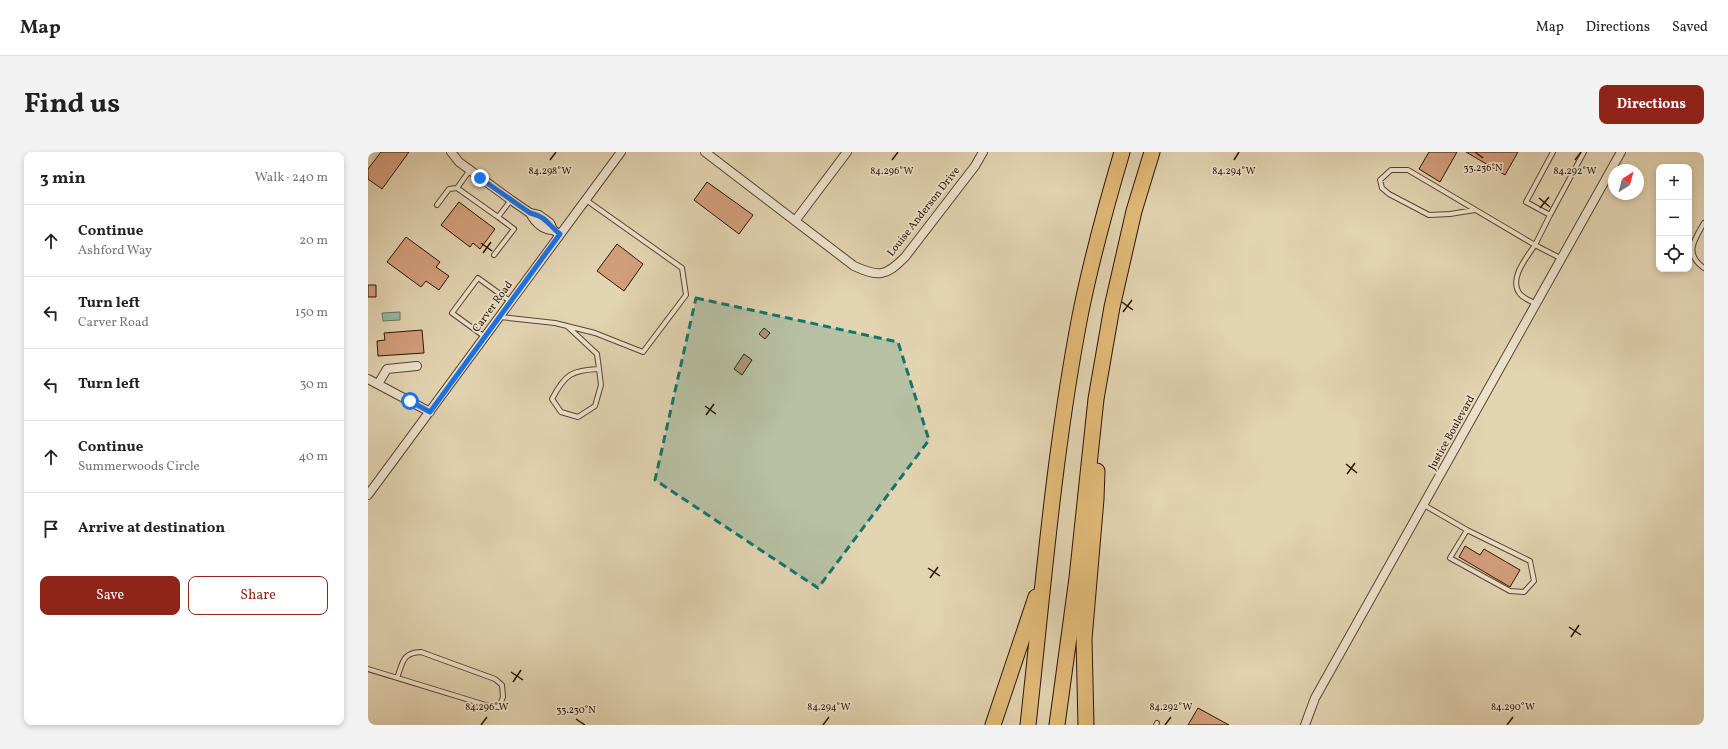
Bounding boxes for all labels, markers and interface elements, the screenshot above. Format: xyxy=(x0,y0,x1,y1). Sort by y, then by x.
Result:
text: Map xyxy=(20,15,61,41)
text: Map xyxy=(1536,18,1564,37)
text: Directions xyxy=(1586,18,1650,37)
text: Saved xyxy=(1672,18,1708,37)
text: Find us xyxy=(24,85,120,124)
button: Directions xyxy=(1599,85,1704,124)
text: 33.236°N xyxy=(1464,161,1503,175)
text: 84.298°W xyxy=(529,164,571,178)
text: 84.296°W xyxy=(870,164,914,178)
street label: Louise Anderson Drive xyxy=(884,164,964,260)
text: 84.294°W xyxy=(1212,164,1256,178)
text: 84.292°W xyxy=(1553,164,1597,178)
north arrow xyxy=(1608,164,1644,200)
map controls xyxy=(1656,164,1692,272)
button: + xyxy=(1656,164,1692,200)
text: 3 min xyxy=(40,167,86,190)
text: Walk · 240 m xyxy=(255,169,328,187)
route end xyxy=(471,169,489,187)
button: − xyxy=(1656,200,1692,236)
text: Continue xyxy=(78,221,143,242)
icon: ahead xyxy=(40,230,62,252)
text: 20 m xyxy=(299,232,328,250)
button: locate xyxy=(1656,236,1692,272)
text: Ashford Way xyxy=(78,242,152,260)
street label: Carver Road xyxy=(469,278,517,336)
text: Turn left xyxy=(78,293,140,314)
icon: left xyxy=(40,302,62,324)
text: 150 m xyxy=(295,304,328,322)
text: Carver Road xyxy=(78,314,149,332)
icon: left xyxy=(40,374,62,396)
text: Turn left xyxy=(78,374,140,395)
text: 30 m xyxy=(300,376,328,394)
route start xyxy=(401,392,419,410)
street label: Justice Boulevard xyxy=(1425,393,1479,473)
text: Continue xyxy=(78,437,143,458)
icon: ahead xyxy=(40,446,62,468)
text: 40 m xyxy=(299,448,328,466)
text: Summerwoods Circle xyxy=(78,458,200,476)
icon: arrive xyxy=(40,518,62,540)
text: Arrive at destination xyxy=(78,518,225,539)
button: Save xyxy=(40,576,180,615)
button: Share xyxy=(188,576,328,615)
text: 84.296°W xyxy=(465,700,509,714)
text: 84.294°W xyxy=(807,700,851,714)
text: 84.292°W xyxy=(1149,700,1193,714)
text: 84.290°W xyxy=(1491,700,1535,714)
text: 33.230°N xyxy=(556,703,596,717)

